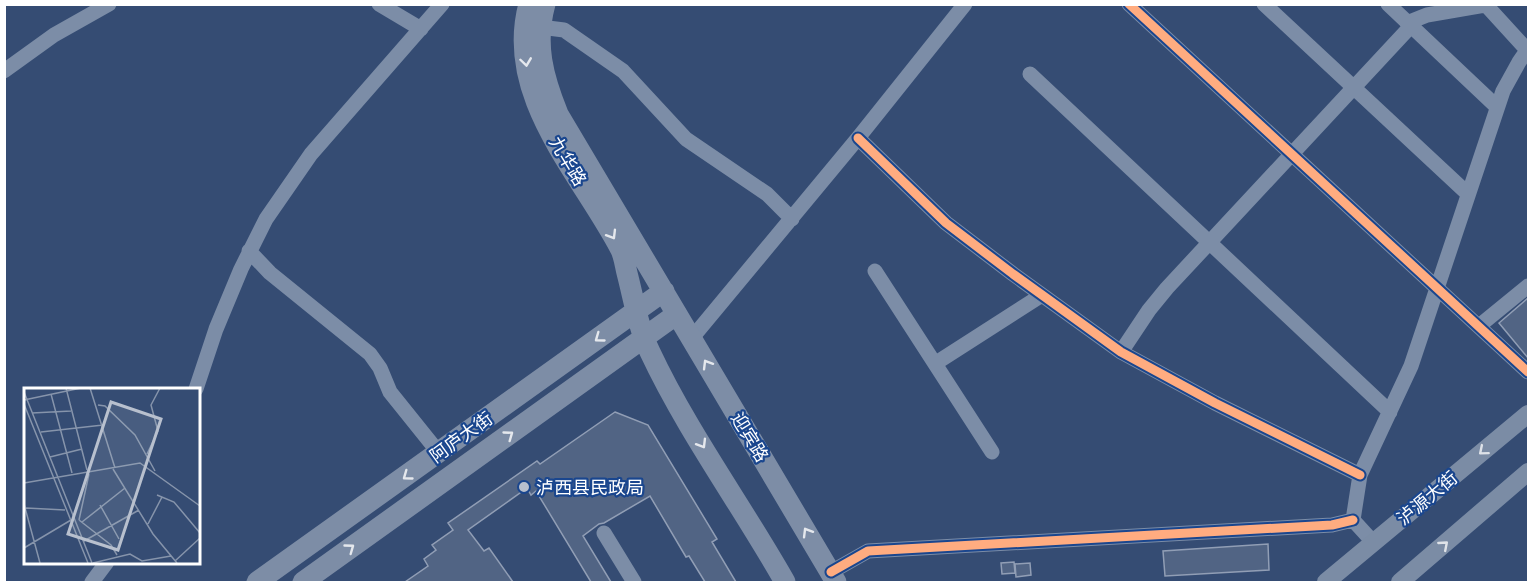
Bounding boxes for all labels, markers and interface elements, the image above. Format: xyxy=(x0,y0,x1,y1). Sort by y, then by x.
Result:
one-way arrow xyxy=(519,58,531,67)
street label: 九华路 xyxy=(545,132,591,190)
one-way arrow xyxy=(605,229,617,239)
one-way arrow xyxy=(595,331,606,342)
one-way arrow xyxy=(703,360,715,370)
inset map xyxy=(24,388,200,563)
street label: 阿庐大街 xyxy=(426,407,496,467)
street label: 迎宾路 xyxy=(727,408,773,466)
one-way arrow xyxy=(502,431,513,442)
one-way arrow xyxy=(695,438,707,448)
one-way arrow xyxy=(1479,444,1490,455)
street label: 泸源大街 xyxy=(1393,467,1461,529)
one-way arrow xyxy=(402,468,413,479)
place label: 泸西县民政局 xyxy=(536,477,644,498)
marker: 泸西县民政局 xyxy=(517,480,531,494)
one-way arrow xyxy=(803,528,814,538)
one-way arrow xyxy=(1438,541,1449,552)
one-way arrow xyxy=(344,545,355,556)

